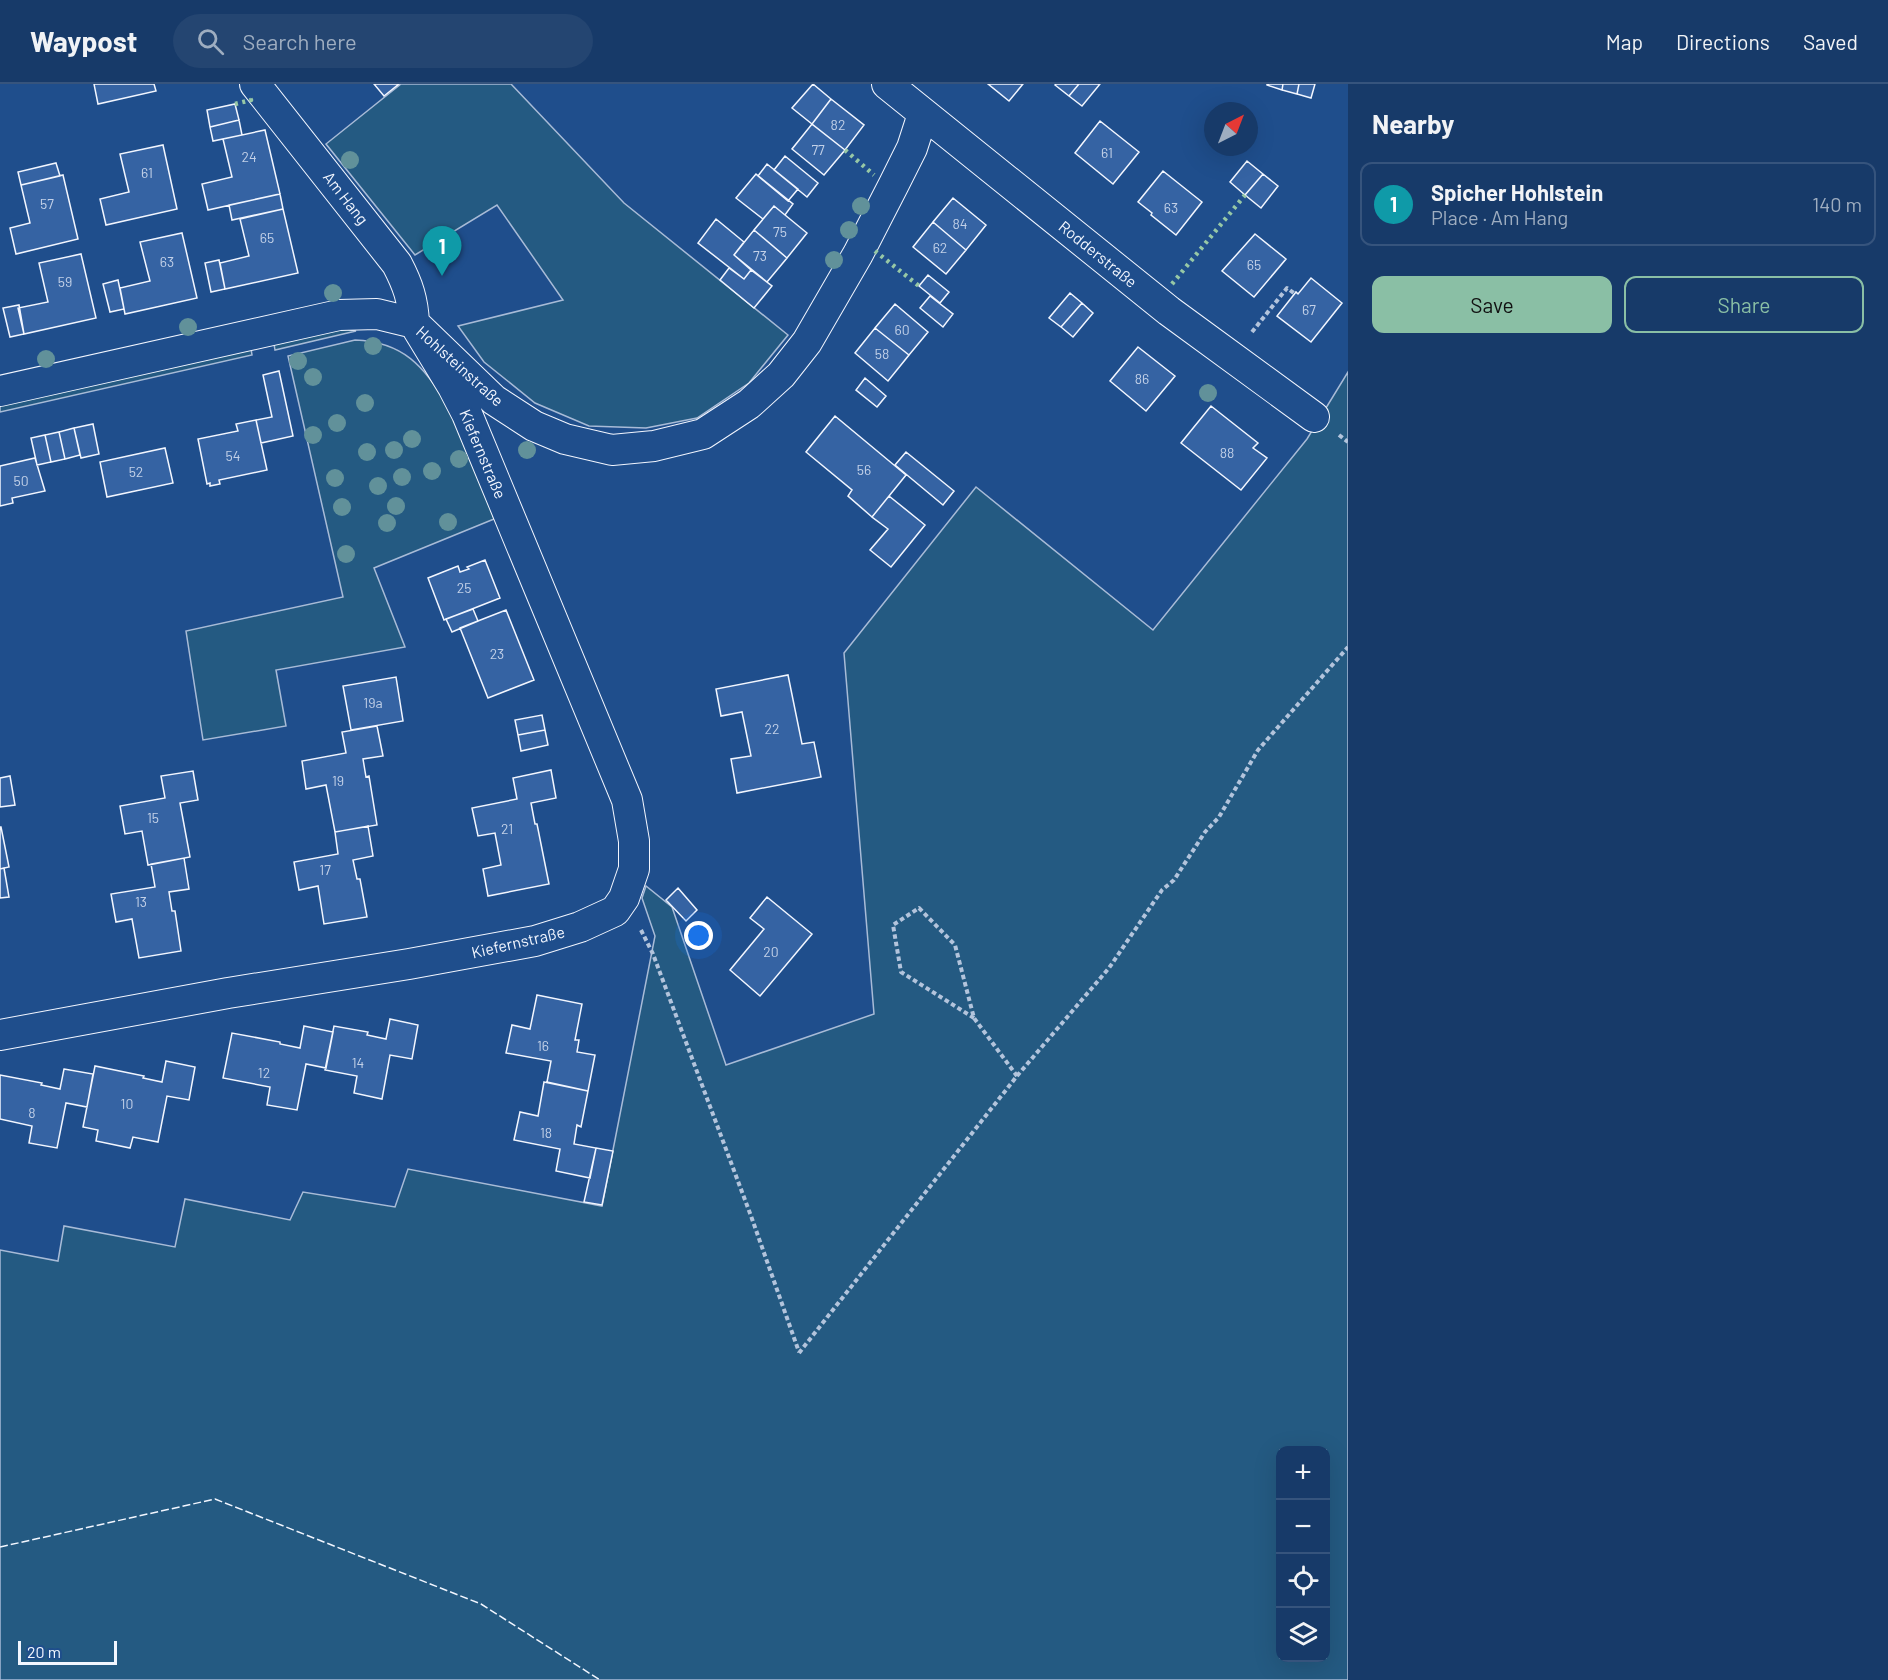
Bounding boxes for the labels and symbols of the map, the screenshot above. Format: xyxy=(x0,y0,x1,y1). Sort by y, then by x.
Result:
north arrow xyxy=(1204,102,1258,156)
house number: 82 xyxy=(831,116,845,133)
house number: 77 xyxy=(811,141,825,158)
house number: 61 xyxy=(1101,144,1113,161)
house number: 24 xyxy=(241,148,257,165)
house number: 61 xyxy=(141,164,153,181)
street label: Am Hang xyxy=(320,167,373,228)
house number: 57 xyxy=(40,195,54,212)
house number: 63 xyxy=(1164,199,1178,216)
house number: 84 xyxy=(952,215,968,232)
street label: Rodderstraße xyxy=(1055,216,1141,291)
house number: 75 xyxy=(773,223,787,240)
pin: 1 xyxy=(422,226,462,276)
house number: 65 xyxy=(260,229,274,246)
house number: 62 xyxy=(933,239,947,256)
house number: 73 xyxy=(753,247,767,264)
house number: 63 xyxy=(160,253,174,270)
house number: 65 xyxy=(1247,256,1261,273)
house number: 59 xyxy=(58,273,72,290)
house number: 67 xyxy=(1302,301,1316,318)
street label: Hohlsteinstraße xyxy=(413,321,508,410)
house number: 60 xyxy=(894,321,910,338)
house number: 58 xyxy=(875,345,889,362)
house number: 86 xyxy=(1135,370,1149,387)
street label: Kiefernstraße xyxy=(456,406,511,501)
house number: 88 xyxy=(1220,444,1234,461)
house number: 54 xyxy=(226,447,240,464)
house number: 56 xyxy=(857,461,871,478)
house number: 52 xyxy=(129,463,143,480)
house number: 50 xyxy=(13,472,29,489)
house number: 25 xyxy=(457,579,471,596)
house number: 23 xyxy=(490,645,504,662)
house number: 19a xyxy=(363,694,383,711)
house number: 22 xyxy=(764,720,780,737)
house number: 19 xyxy=(332,772,344,789)
house number: 15 xyxy=(147,809,159,826)
house number: 21 xyxy=(501,820,513,837)
house number: 17 xyxy=(319,861,331,878)
house number: 13 xyxy=(135,893,147,910)
your location xyxy=(684,921,713,950)
street label: Kiefernstraße xyxy=(469,922,566,961)
house number: 20 xyxy=(763,943,779,960)
house number: 16 xyxy=(537,1037,549,1054)
house number: 14 xyxy=(352,1054,364,1071)
house number: 12 xyxy=(258,1064,270,1081)
house number: 10 xyxy=(121,1095,133,1112)
house number: 8 xyxy=(28,1104,36,1121)
house number: 18 xyxy=(540,1124,552,1141)
scale bar xyxy=(18,1638,117,1666)

